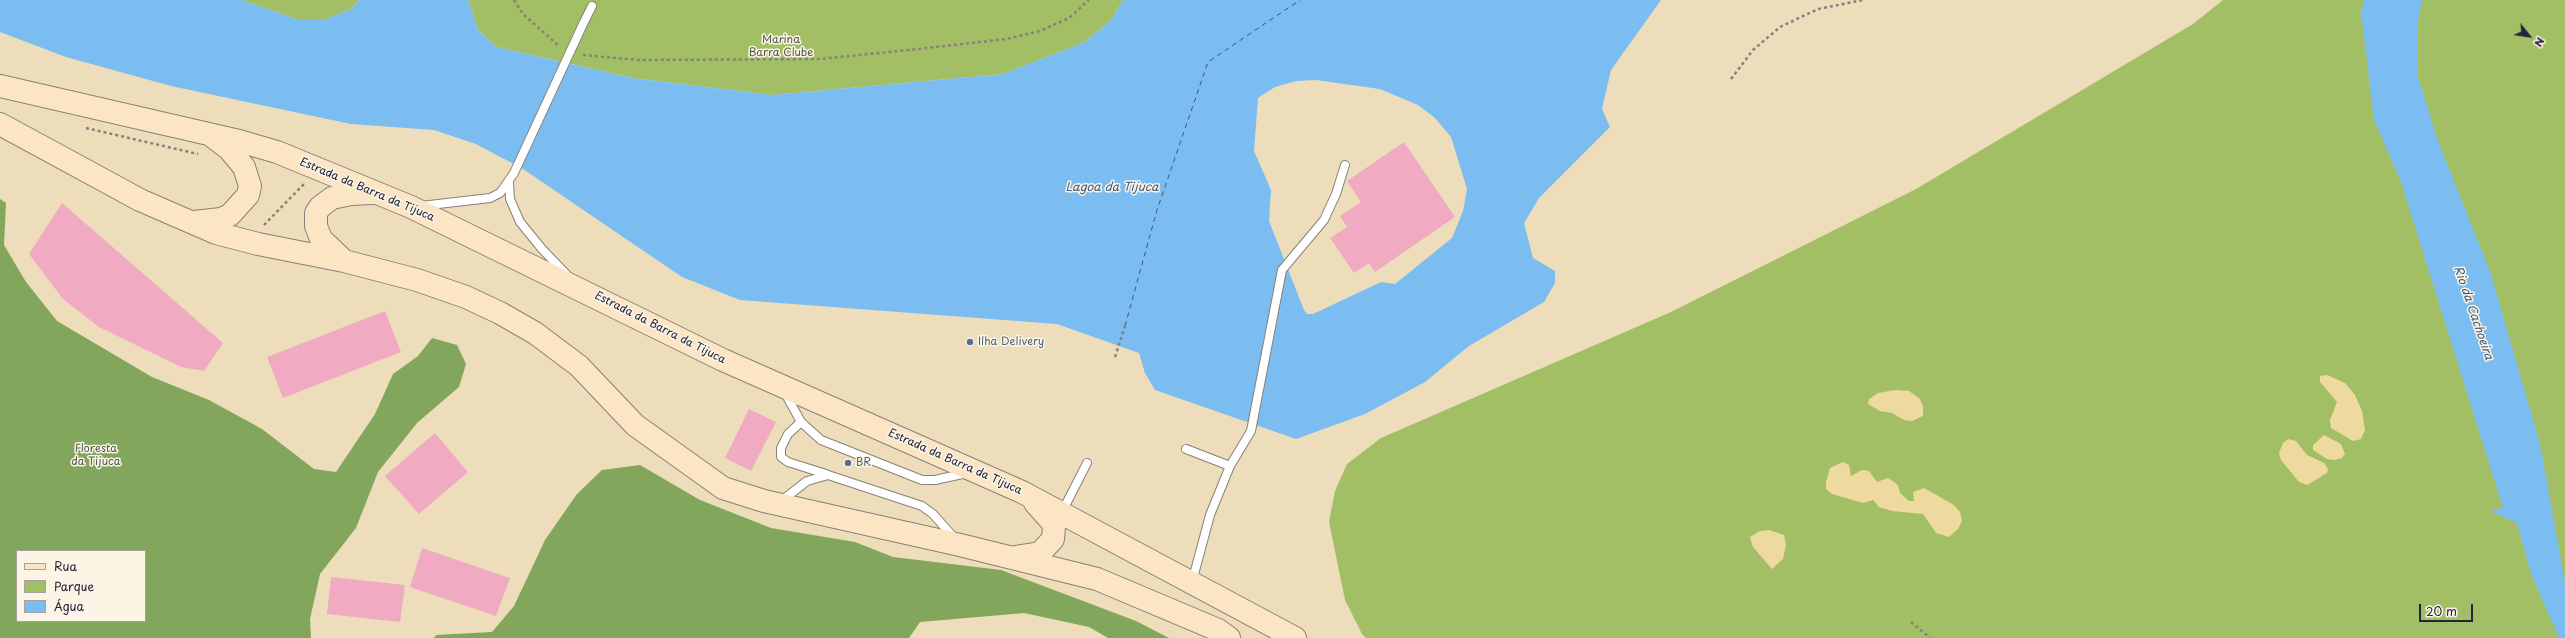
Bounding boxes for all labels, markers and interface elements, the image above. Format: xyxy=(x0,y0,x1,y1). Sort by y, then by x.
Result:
north arrow xyxy=(2509,16,2549,56)
park label: Marina Barra Clube xyxy=(749,33,813,59)
text: N xyxy=(2530,34,2549,50)
street label: Estrada da Barra da Tijuca xyxy=(298,156,436,224)
water label: Lagoa da Tijuca xyxy=(1066,181,1158,195)
water label: Rio da Cachoeira xyxy=(2450,264,2496,362)
street label: Estrada da Barra da Tijuca xyxy=(592,289,728,367)
place label: Ilha Delivery xyxy=(978,335,1044,349)
marker: Ilha Delivery xyxy=(965,337,975,347)
street label: Estrada da Barra da Tijuca xyxy=(886,426,1024,498)
park label: Floresta da Tijuca xyxy=(71,442,121,468)
place label: BR xyxy=(856,456,871,470)
marker: BR xyxy=(843,458,853,468)
legend xyxy=(16,550,146,622)
text: Rua xyxy=(54,557,77,575)
text: Parque xyxy=(54,577,94,595)
scale bar xyxy=(2421,596,2475,622)
text: Água xyxy=(54,597,84,615)
text: 20 m xyxy=(2426,602,2457,620)

